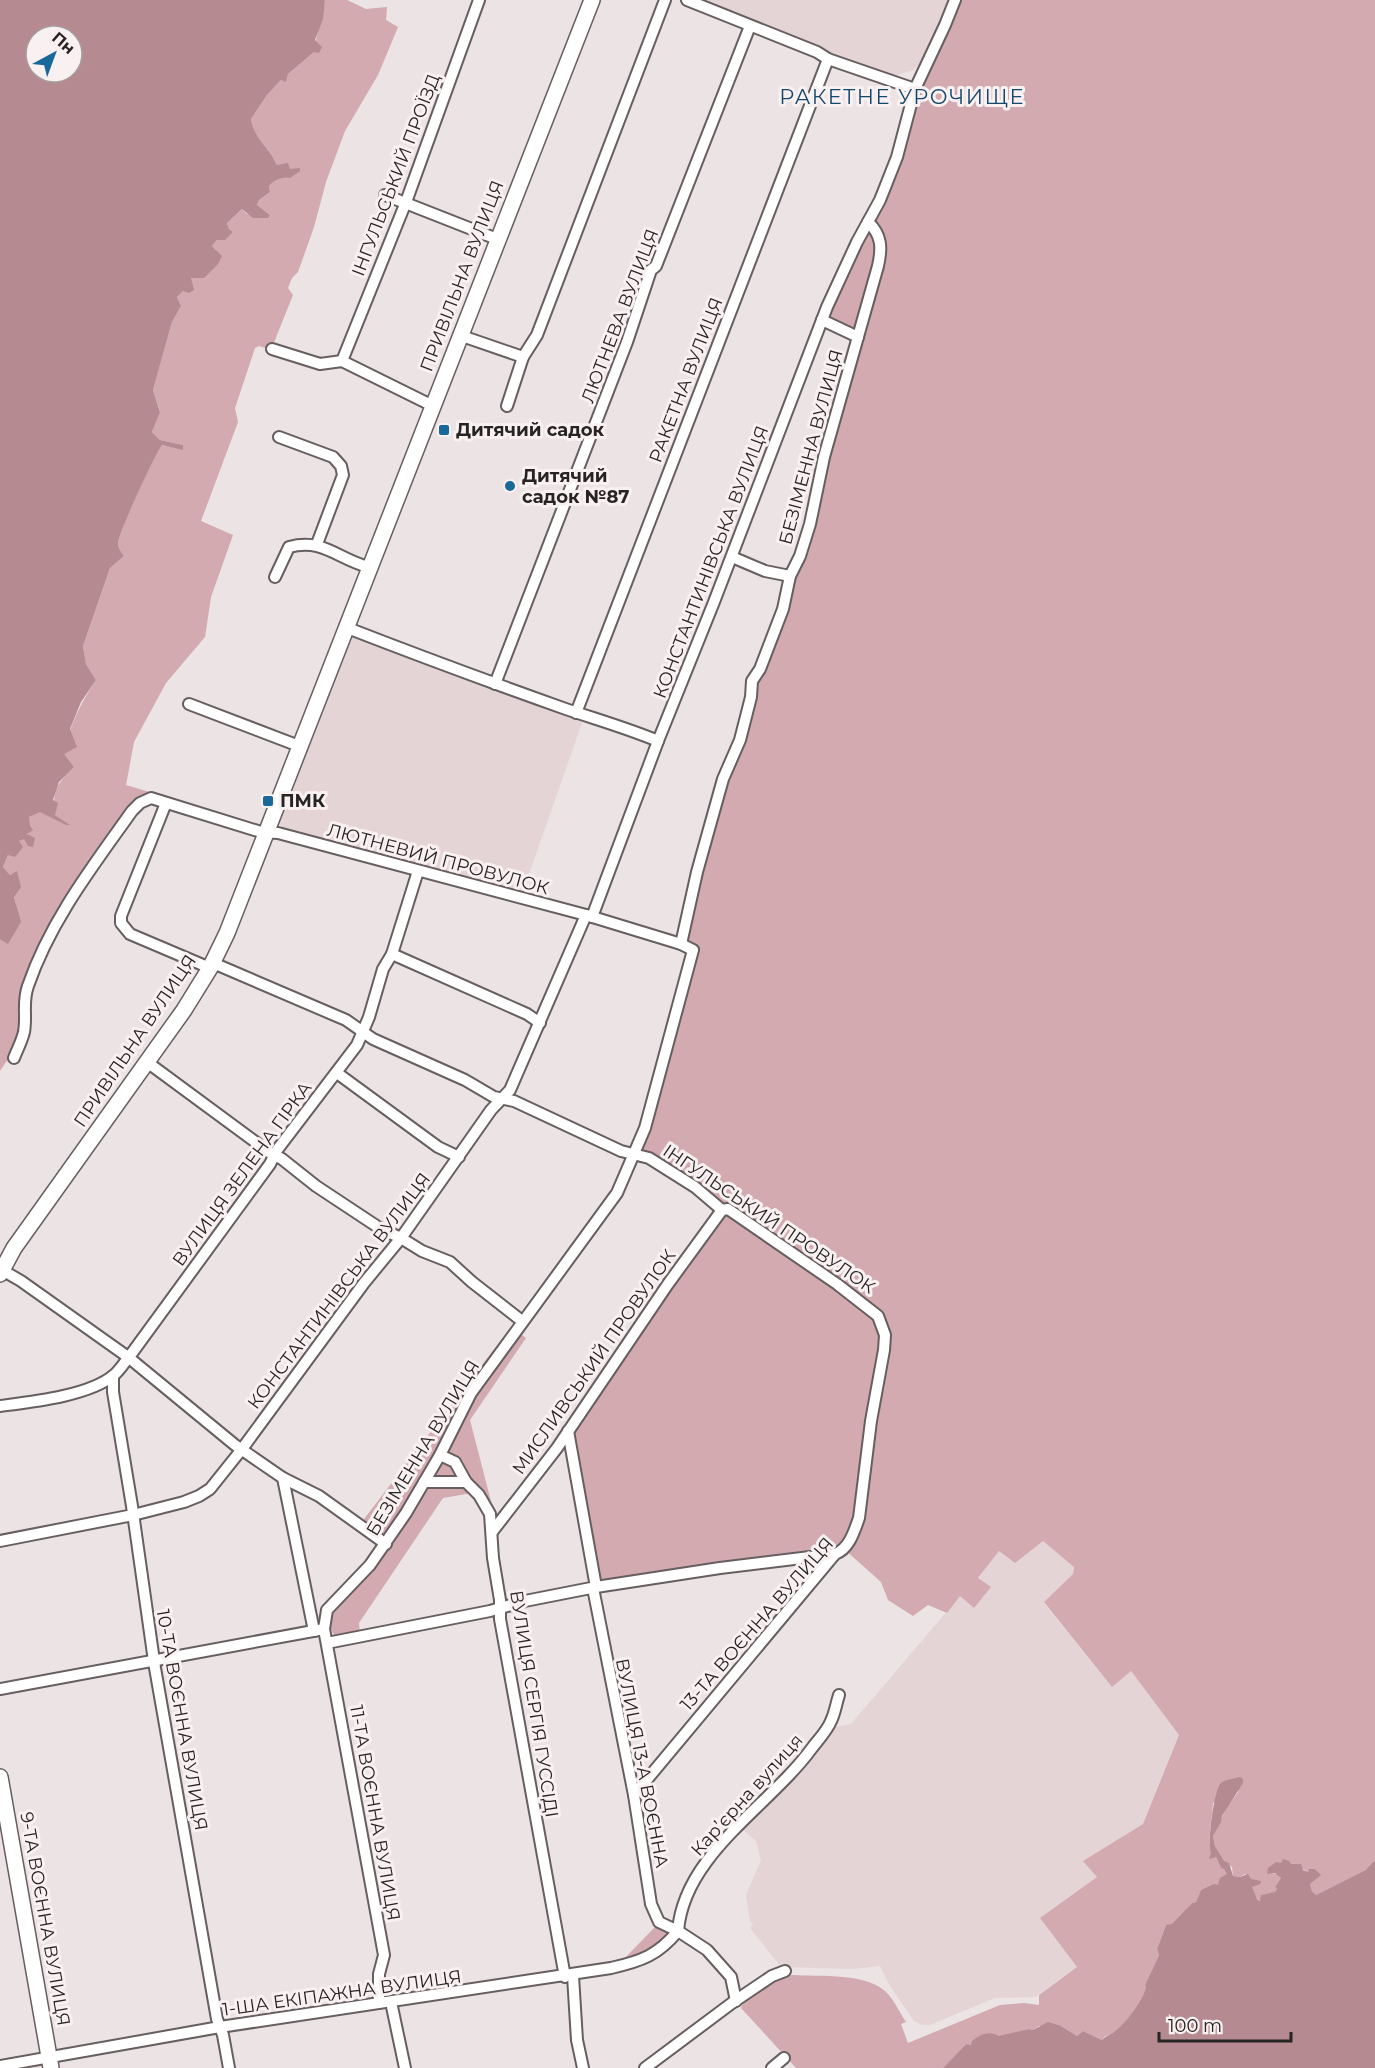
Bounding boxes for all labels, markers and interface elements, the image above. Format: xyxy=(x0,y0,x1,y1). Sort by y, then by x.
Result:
north arrow xyxy=(24,24,84,84)
text: Пн xyxy=(48,28,79,58)
street label: ІНГУЛЬСЬКИЙ ПРОЇЗД xyxy=(347,71,445,279)
district label: РАКЕТНЕ УРОЧИЩЕ xyxy=(779,84,1025,109)
street label: ПРИВІЛЬНА ВУЛИЦЯ xyxy=(415,177,509,375)
street label: ЛЮТНЕВА ВУЛИЦЯ xyxy=(577,226,663,406)
street label: РАКЕТНА ВУЛИЦЯ xyxy=(644,294,728,466)
street label: БЕЗІМЕННА ВУЛИЦЯ xyxy=(774,347,848,547)
place label: Дитячий садок xyxy=(456,419,605,441)
marker: Дитячий садок xyxy=(437,423,451,437)
street label: КОНСТАНТИНІВСЬКА ВУЛИЦЯ xyxy=(649,423,773,701)
place label: Дитячий садок №87 xyxy=(522,465,630,508)
marker: Дитячий садок №87 xyxy=(503,479,517,493)
place label: ПМК xyxy=(280,790,326,812)
marker: ПМК xyxy=(261,794,275,808)
street label: ЛЮТНЕВИЙ ПРОВУЛОК xyxy=(325,819,552,899)
street label: ПРИВІЛЬНА ВУЛИЦЯ xyxy=(69,951,201,1131)
street label: ВУЛИЦЯ ЗЕЛЕНА ГІРКА xyxy=(168,1077,317,1271)
street label: ІНГУЛЬСЬКИЙ ПРОВУЛОК xyxy=(659,1140,880,1299)
street label: КОНСТАНТИНІВСЬКА ВУЛИЦЯ xyxy=(243,1168,435,1414)
street label: МИСЛИВСЬКИЙ ПРОВУЛОК xyxy=(508,1245,681,1479)
street label: БЕЗІМЕННА ВУЛИЦЯ xyxy=(362,1356,484,1540)
street label: 13-ТА ВОЄННА ВУЛИЦЯ xyxy=(676,1533,838,1715)
street label: ВУЛИЦЯ СЕРГІЯ ГУССІДІ xyxy=(505,1589,563,1819)
street label: 10-ТА ВОЄННА ВУЛИЦЯ xyxy=(152,1608,212,1832)
street label: ВУЛИЦЯ 13-А ВОЄННА xyxy=(611,1656,673,1870)
street label: 11-ТА ВОЄННА ВУЛИЦЯ xyxy=(345,1703,405,1923)
street label: Карʼєрна вулиця xyxy=(686,1729,808,1861)
street label: 9-ТА ВОЄННА ВУЛИЦЯ xyxy=(15,1810,75,2028)
street label: 1-ША ЕКІПАЖНА ВУЛИЦЯ xyxy=(221,1965,463,2021)
scale bar xyxy=(1159,2005,1291,2043)
text: 100 m xyxy=(1168,2015,1222,2037)

